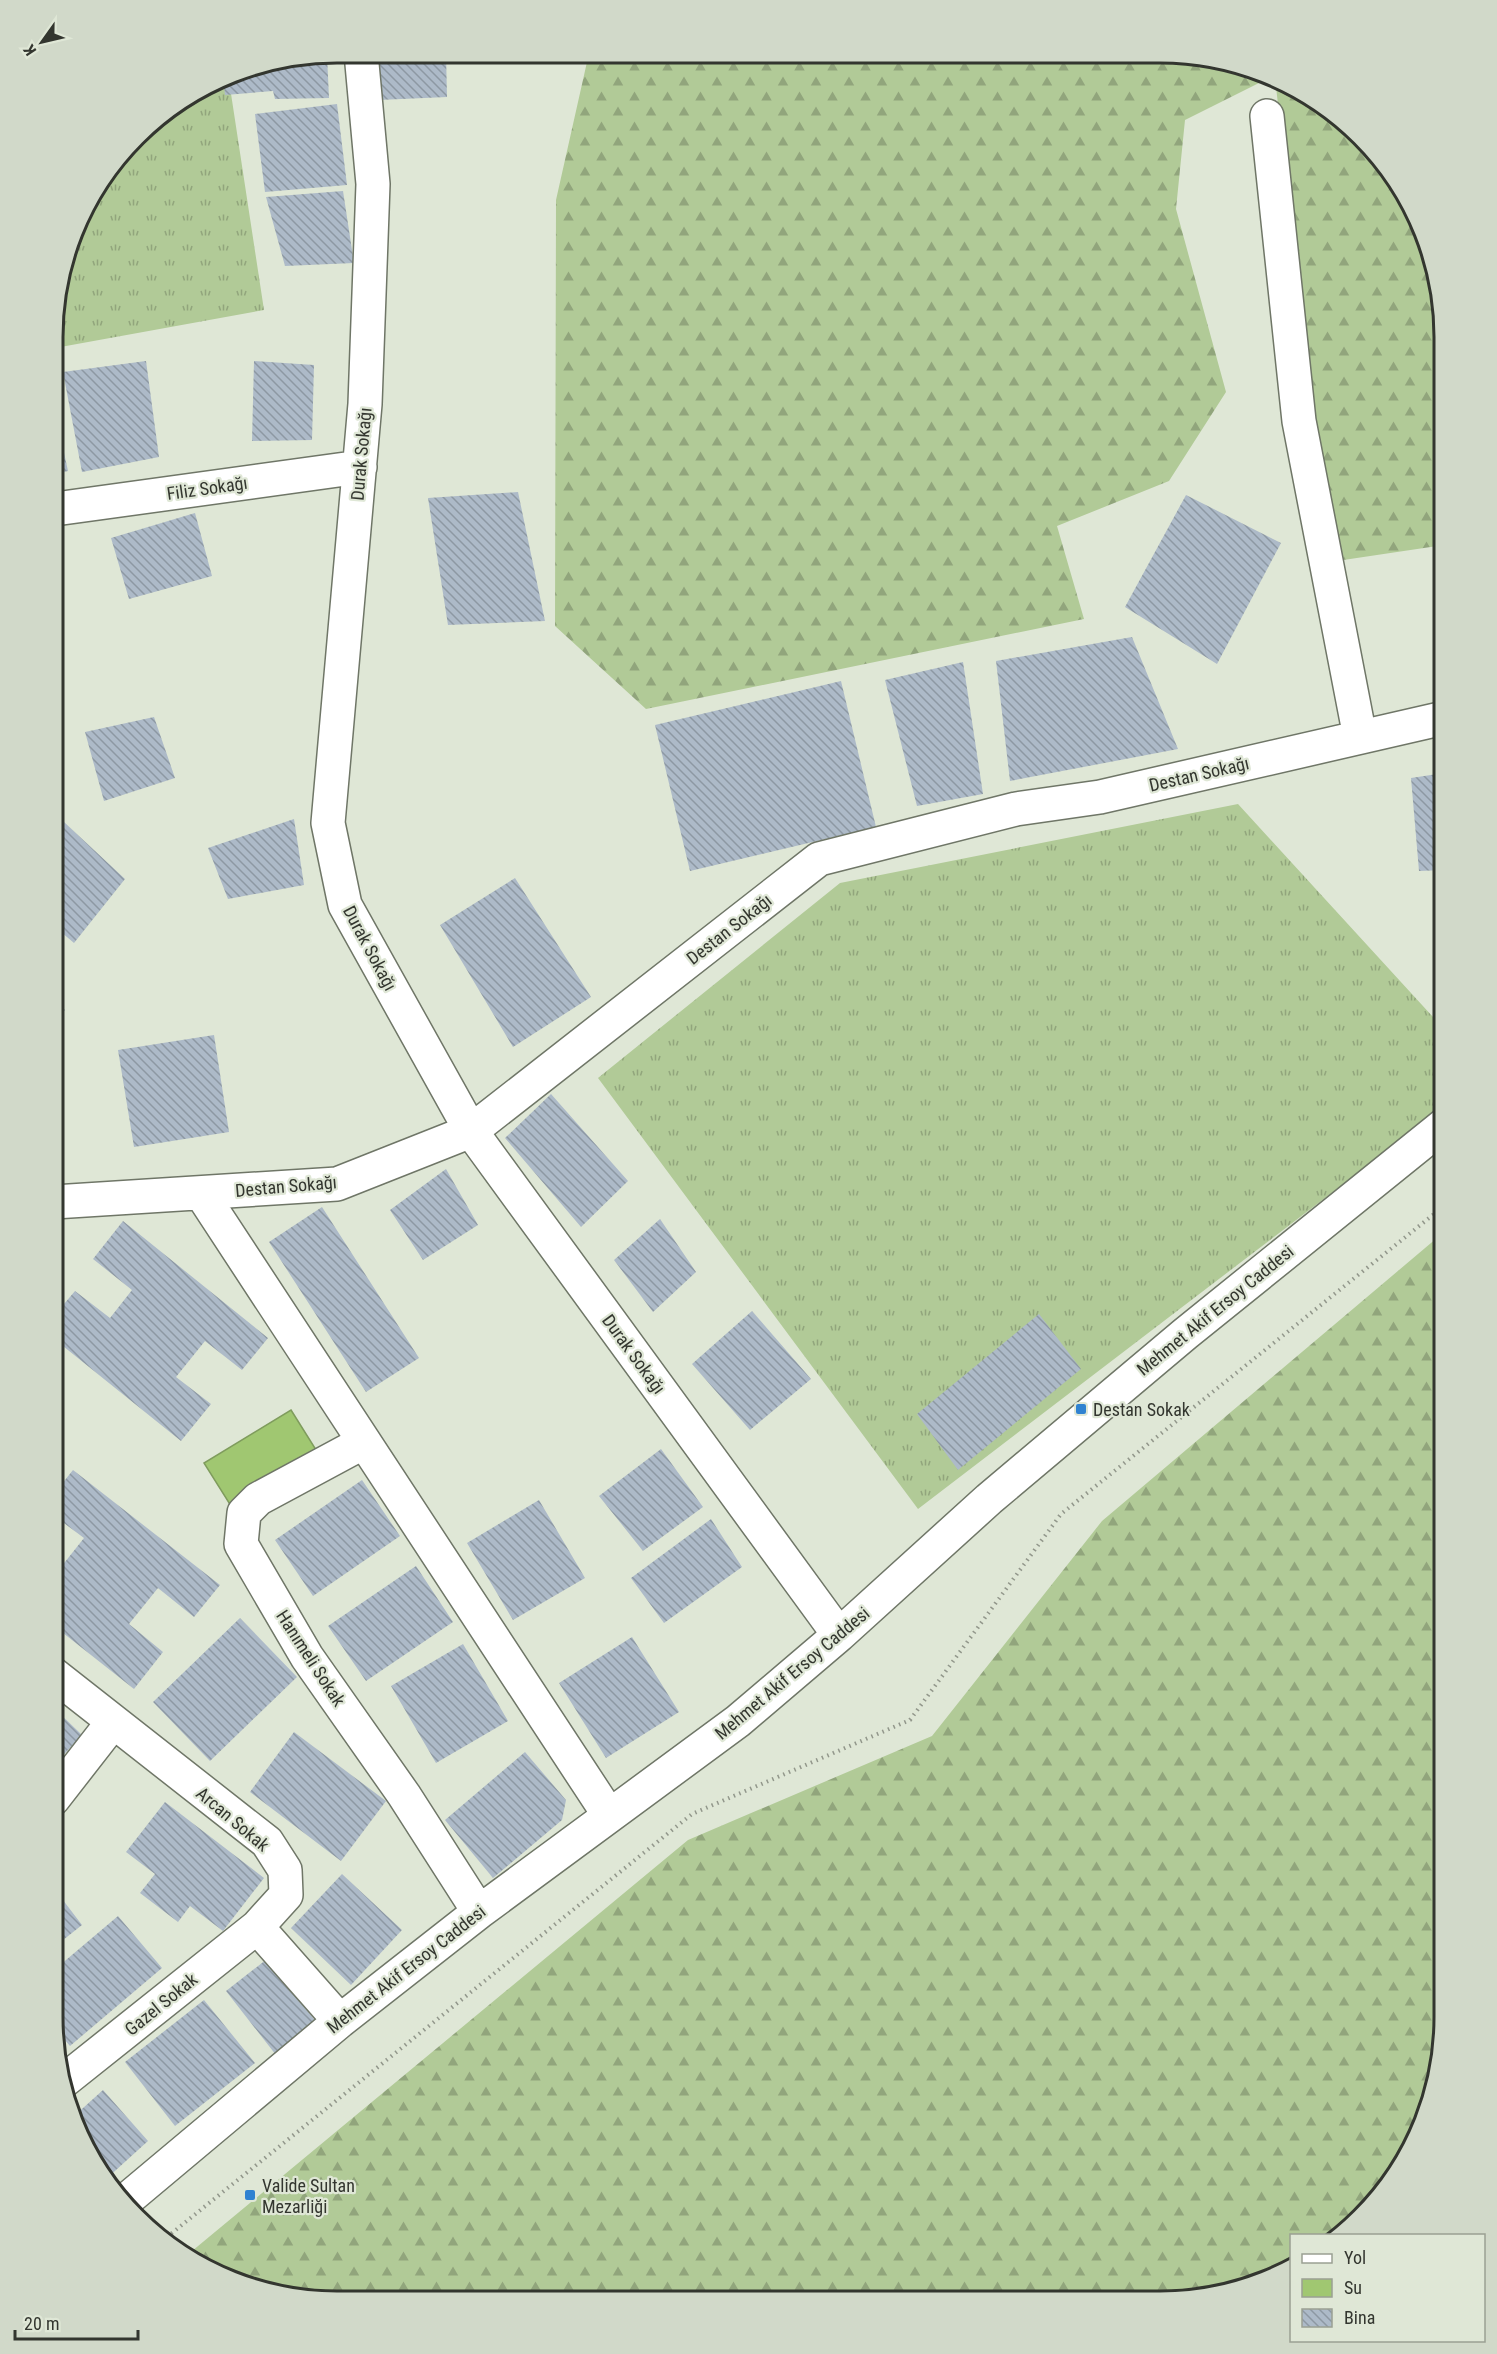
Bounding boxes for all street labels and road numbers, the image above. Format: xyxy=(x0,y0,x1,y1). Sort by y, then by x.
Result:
street label: Durak Sokağı xyxy=(346,407,376,501)
street label: Filiz Sokağı xyxy=(165,472,249,504)
street label: Destan Sokağı xyxy=(1147,752,1251,796)
street label: Destan Sokağı xyxy=(682,889,776,969)
street label: Durak Sokağı xyxy=(339,902,401,994)
street label: Destan Sokağı xyxy=(234,1171,338,1201)
street label: Mehmet Akif Ersoy Caddesi xyxy=(1133,1240,1297,1380)
street label: Durak Sokağı xyxy=(598,1310,670,1398)
street label: Mehmet Akif Ersoy Caddesi xyxy=(710,1602,874,1744)
street label: Hanımeli Sokak xyxy=(272,1606,350,1710)
street label: Arcan Sokak xyxy=(192,1782,274,1856)
street label: Mehmet Akif Ersoy Caddesi xyxy=(323,1901,489,2037)
street label: Gazel Sokak xyxy=(121,1968,201,2040)

